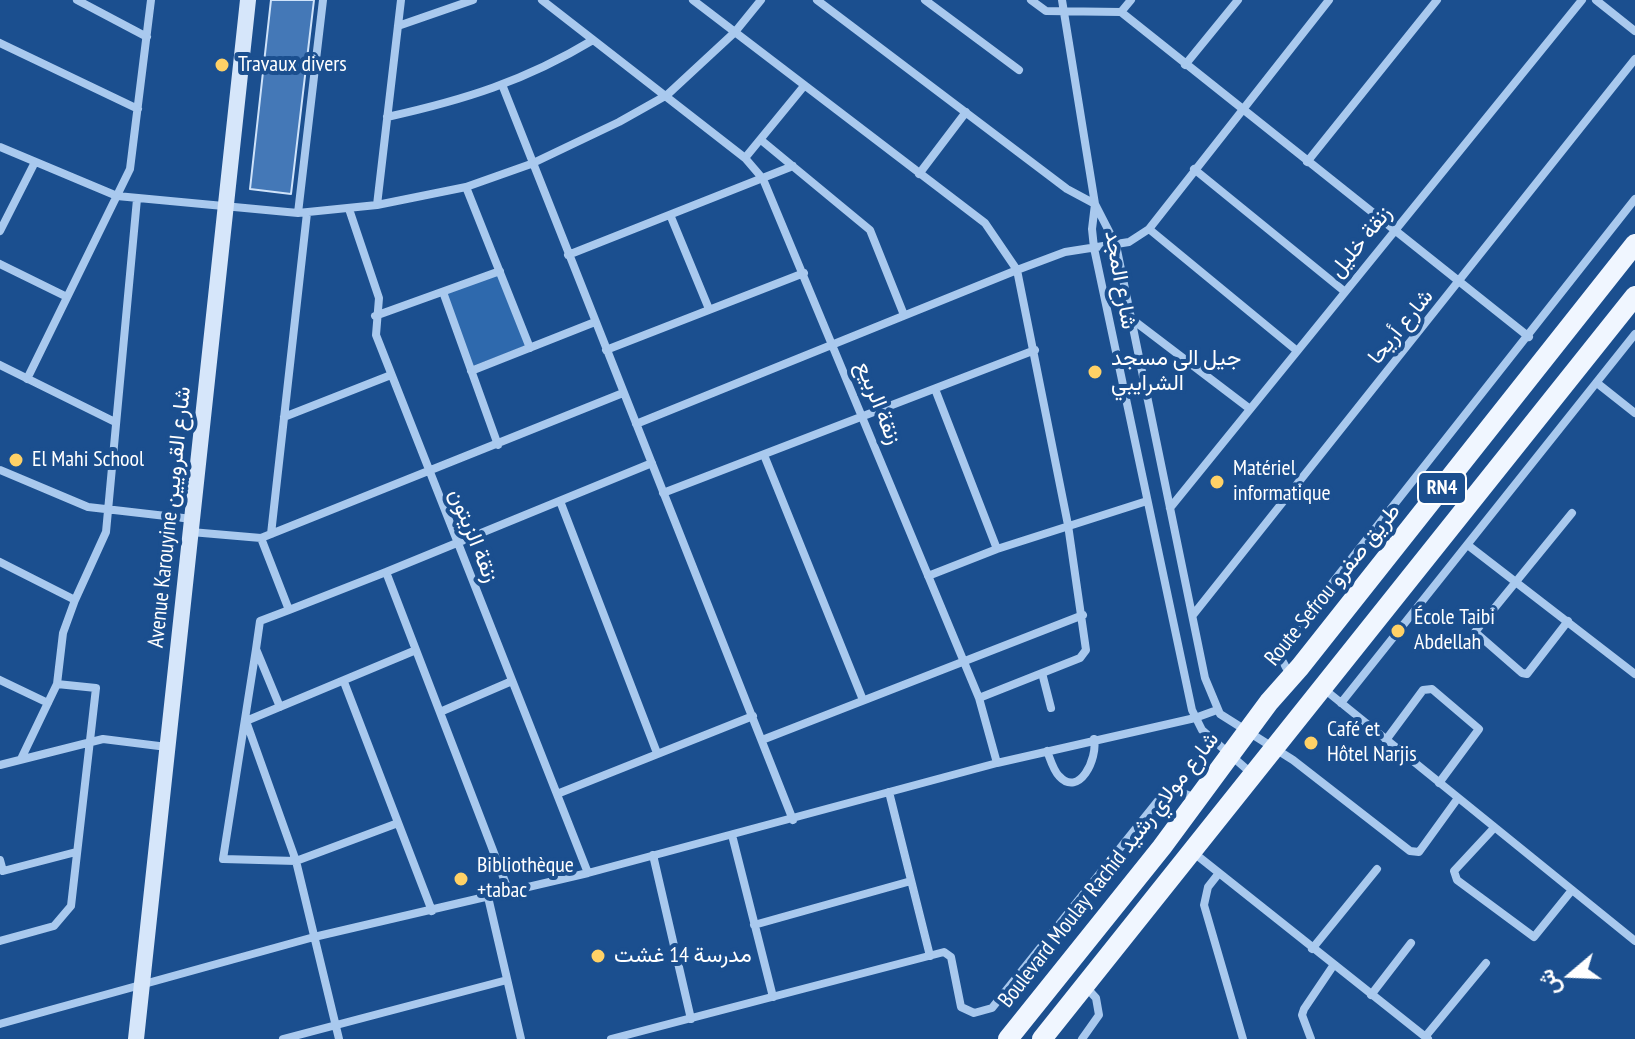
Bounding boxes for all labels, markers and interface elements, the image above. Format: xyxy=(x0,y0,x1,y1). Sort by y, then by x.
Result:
place label: Travaux divers xyxy=(238,52,347,78)
marker: Travaux divers xyxy=(213,56,231,74)
street label: زنقة خليل xyxy=(1324,201,1398,283)
street label: شارع المجد xyxy=(1098,229,1142,331)
street label: شارع أريحا xyxy=(1363,284,1439,370)
place label: جيل الي مسجد الشرايبي xyxy=(1111,346,1241,398)
street label: زنقة الربيع xyxy=(849,357,907,449)
marker: جيل الي مسجد الشرايبي xyxy=(1086,363,1104,381)
street label: Avenue Karouyine شارع القرويين xyxy=(143,385,197,649)
place label: El Mahi School xyxy=(32,447,144,473)
marker: El Mahi School xyxy=(7,451,25,469)
place label: Matériel informatique xyxy=(1233,456,1331,508)
road number: RN4 xyxy=(1418,472,1466,504)
marker: Matériel informatique xyxy=(1208,473,1226,491)
street label: زنقة الزيتون xyxy=(442,485,504,587)
street label: Route Sefrou طريق صفرو xyxy=(1260,499,1406,671)
place label: École Taibi Abdellah xyxy=(1414,605,1495,656)
marker: École Taibi Abdellah xyxy=(1389,622,1407,640)
place label: Café et Hôtel Narjis xyxy=(1327,717,1417,768)
street label: Boulevard Moulay Rachid شارع مولاي رشيد xyxy=(993,727,1225,1013)
marker: Café et Hôtel Narjis xyxy=(1302,734,1320,752)
place label: Bibliothèque +tabac xyxy=(477,853,574,904)
marker: Bibliothèque +tabac xyxy=(452,870,470,888)
north arrow xyxy=(1531,935,1611,1015)
place label: مدرسة 14 غشت xyxy=(614,943,752,969)
marker: مدرسة 14 غشت xyxy=(589,947,607,965)
text: ش xyxy=(1531,966,1566,1000)

